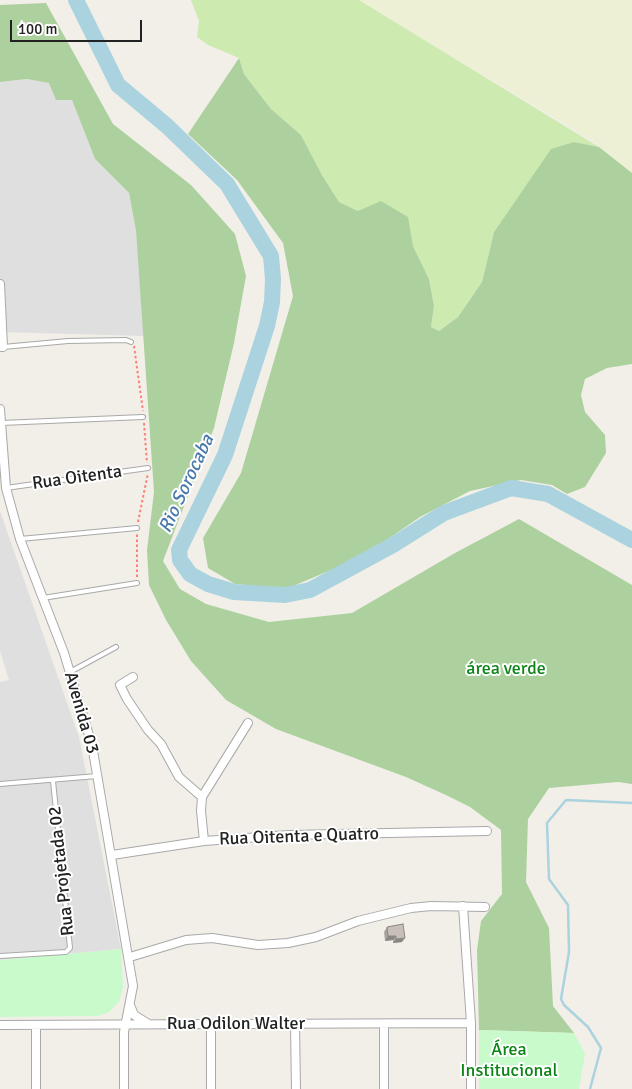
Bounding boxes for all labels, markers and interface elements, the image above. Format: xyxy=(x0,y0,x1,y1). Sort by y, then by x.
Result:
scale bar xyxy=(12,10,145,42)
text: 100 m xyxy=(18,20,58,38)
water label: Rio Sorocaba xyxy=(154,431,220,537)
street label: Rua Oitenta xyxy=(31,461,123,495)
park label: área verde xyxy=(466,658,546,680)
street label: Avenida 03 xyxy=(59,669,103,757)
street label: Rua Projetada 02 xyxy=(44,805,80,937)
street label: Rua Oitenta e Quatro xyxy=(219,823,379,851)
street label: Rua Odilon Walter xyxy=(167,1013,305,1035)
park label: Área Institucional xyxy=(460,1039,558,1082)

